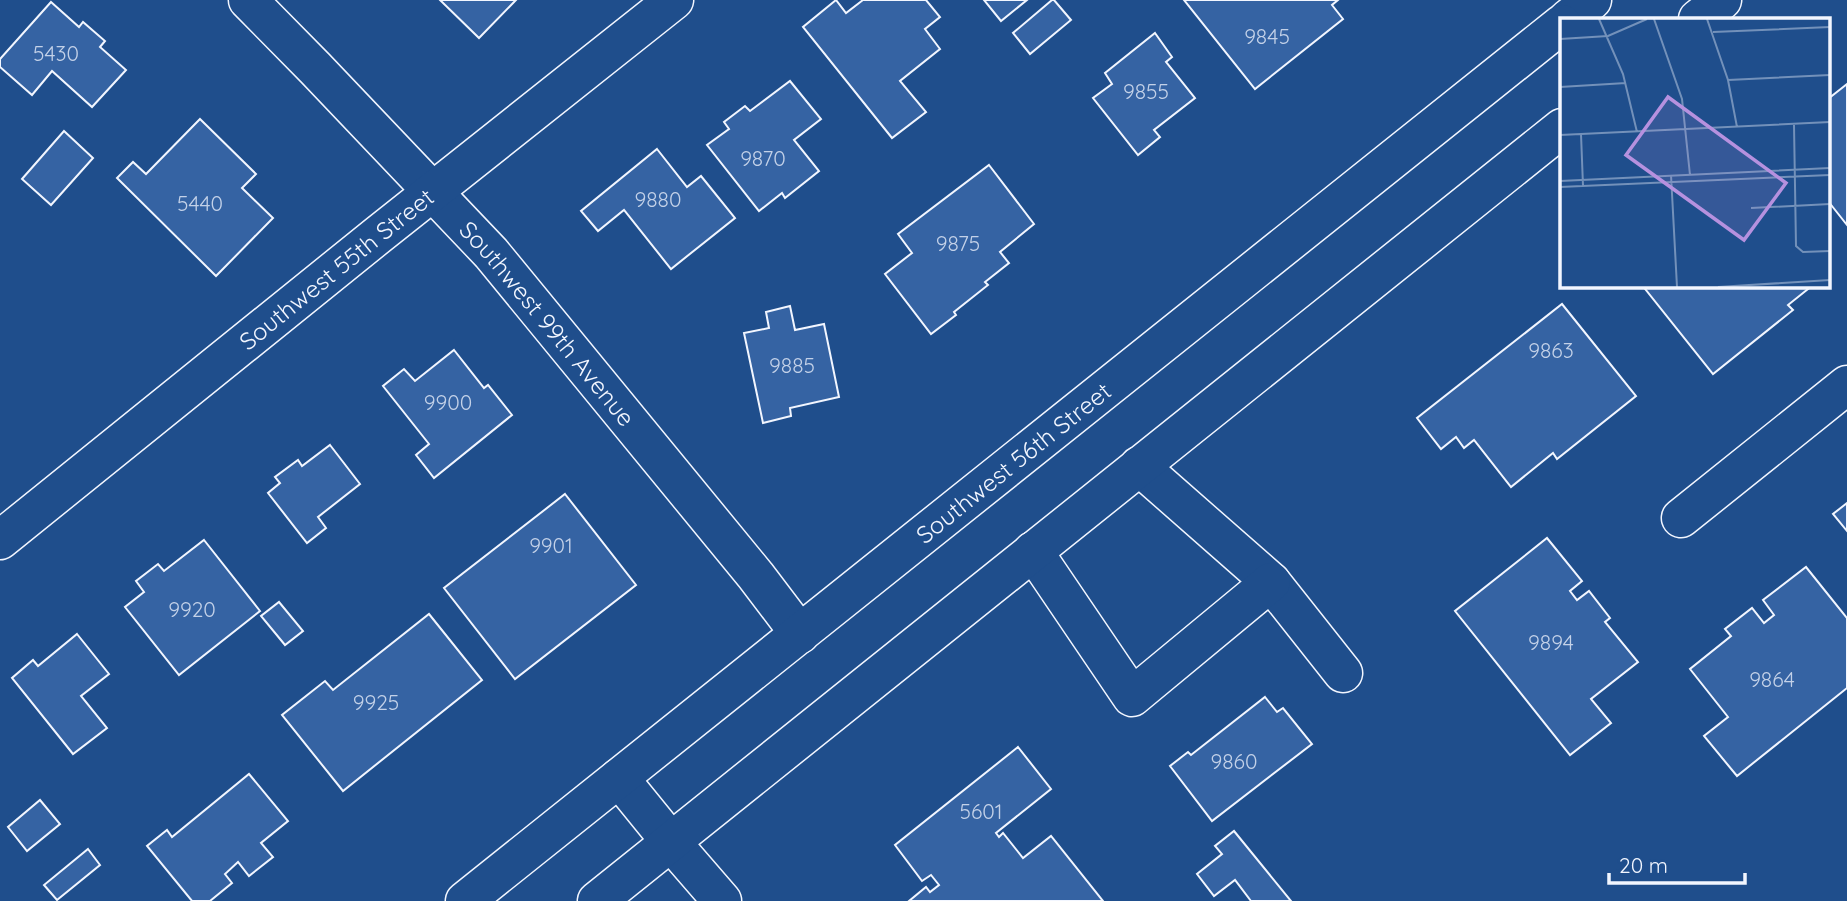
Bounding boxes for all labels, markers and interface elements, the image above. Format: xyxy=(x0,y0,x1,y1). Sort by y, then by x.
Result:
inset map xyxy=(1560,18,1829,287)
house number: 9845 xyxy=(1244,23,1290,49)
house number: 5430 xyxy=(33,40,79,66)
house number: 9855 xyxy=(1123,78,1169,104)
house number: 9870 xyxy=(740,145,786,171)
street label: Southwest 55th Street xyxy=(233,182,440,356)
house number: 9880 xyxy=(635,186,681,212)
house number: 5440 xyxy=(177,190,223,216)
street label: Southwest 99th Avenue xyxy=(453,214,642,432)
house number: 9875 xyxy=(936,230,980,256)
house number: 9863 xyxy=(1528,337,1574,363)
house number: 9885 xyxy=(769,352,815,378)
street label: Southwest 56th Street xyxy=(910,376,1117,550)
house number: 9900 xyxy=(424,389,472,415)
house number: 9901 xyxy=(529,532,573,558)
house number: 9920 xyxy=(168,596,216,622)
house number: 9894 xyxy=(1528,629,1574,655)
house number: 9864 xyxy=(1749,666,1795,692)
house number: 9925 xyxy=(353,689,399,715)
house number: 9860 xyxy=(1211,748,1257,774)
house number: 5601 xyxy=(959,798,1003,824)
scale bar xyxy=(1609,842,1745,886)
text: 20 m xyxy=(1619,852,1668,878)

